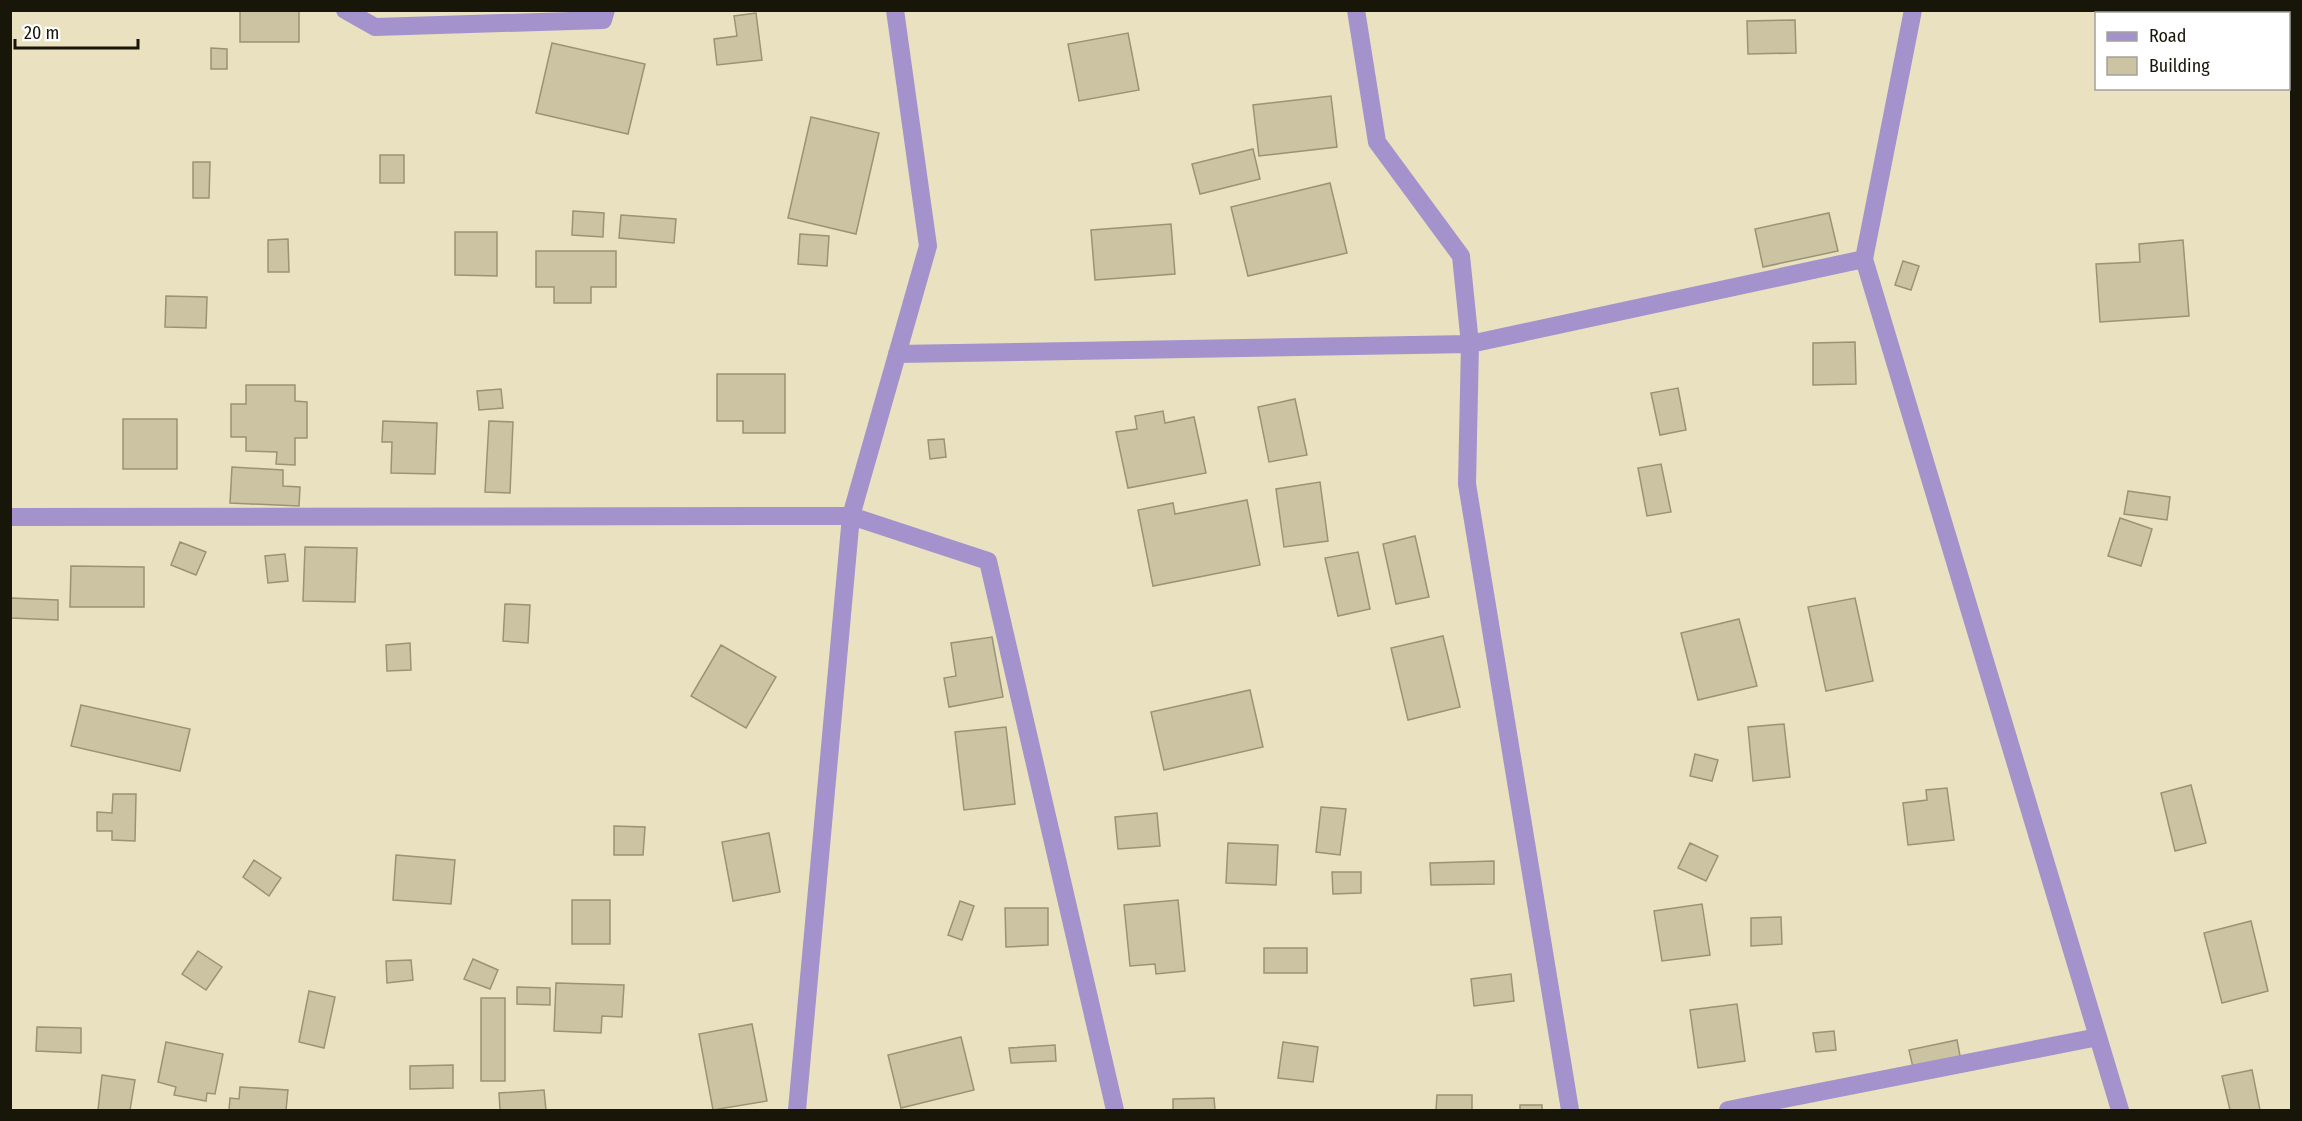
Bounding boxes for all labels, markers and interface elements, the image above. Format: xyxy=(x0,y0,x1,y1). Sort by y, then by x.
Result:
scale bar xyxy=(15,12,138,50)
legend xyxy=(2095,12,2290,90)
text: 20 m xyxy=(24,22,59,44)
text: Road xyxy=(2149,25,2186,47)
text: Building xyxy=(2149,55,2210,77)

